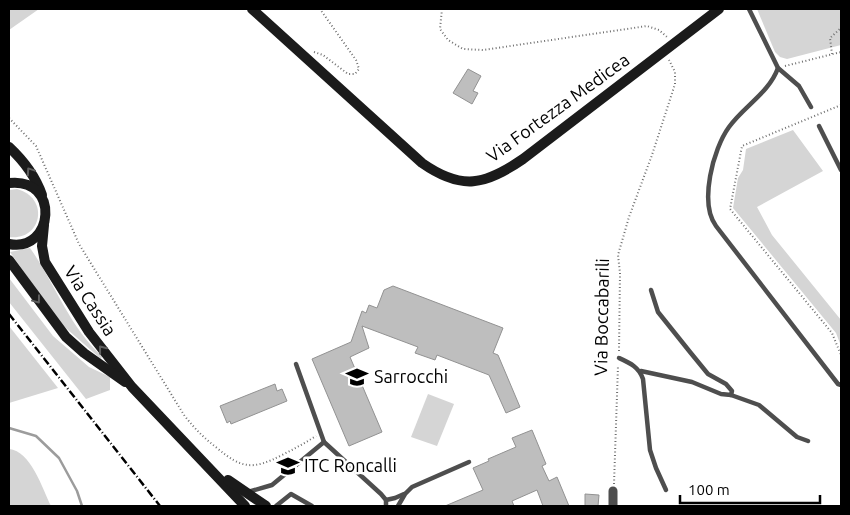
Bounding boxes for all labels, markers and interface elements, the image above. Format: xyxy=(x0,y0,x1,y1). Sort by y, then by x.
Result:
street label: Via Fortezza Medicea xyxy=(482,49,633,166)
one-way arrow xyxy=(27,167,36,177)
street label: Via Boccabarili xyxy=(590,258,612,376)
street label: Via Cassia xyxy=(61,262,121,339)
one-way arrow xyxy=(31,294,40,304)
one-way arrow xyxy=(99,346,107,355)
school or university icon: Sarrocchi xyxy=(344,364,370,390)
place label: Sarrocchi xyxy=(374,366,448,386)
school or university icon: ITC Roncalli xyxy=(275,453,301,479)
place label: ITC Roncalli xyxy=(304,455,397,475)
scale bar xyxy=(680,472,820,504)
text: 100 m xyxy=(688,481,730,498)

